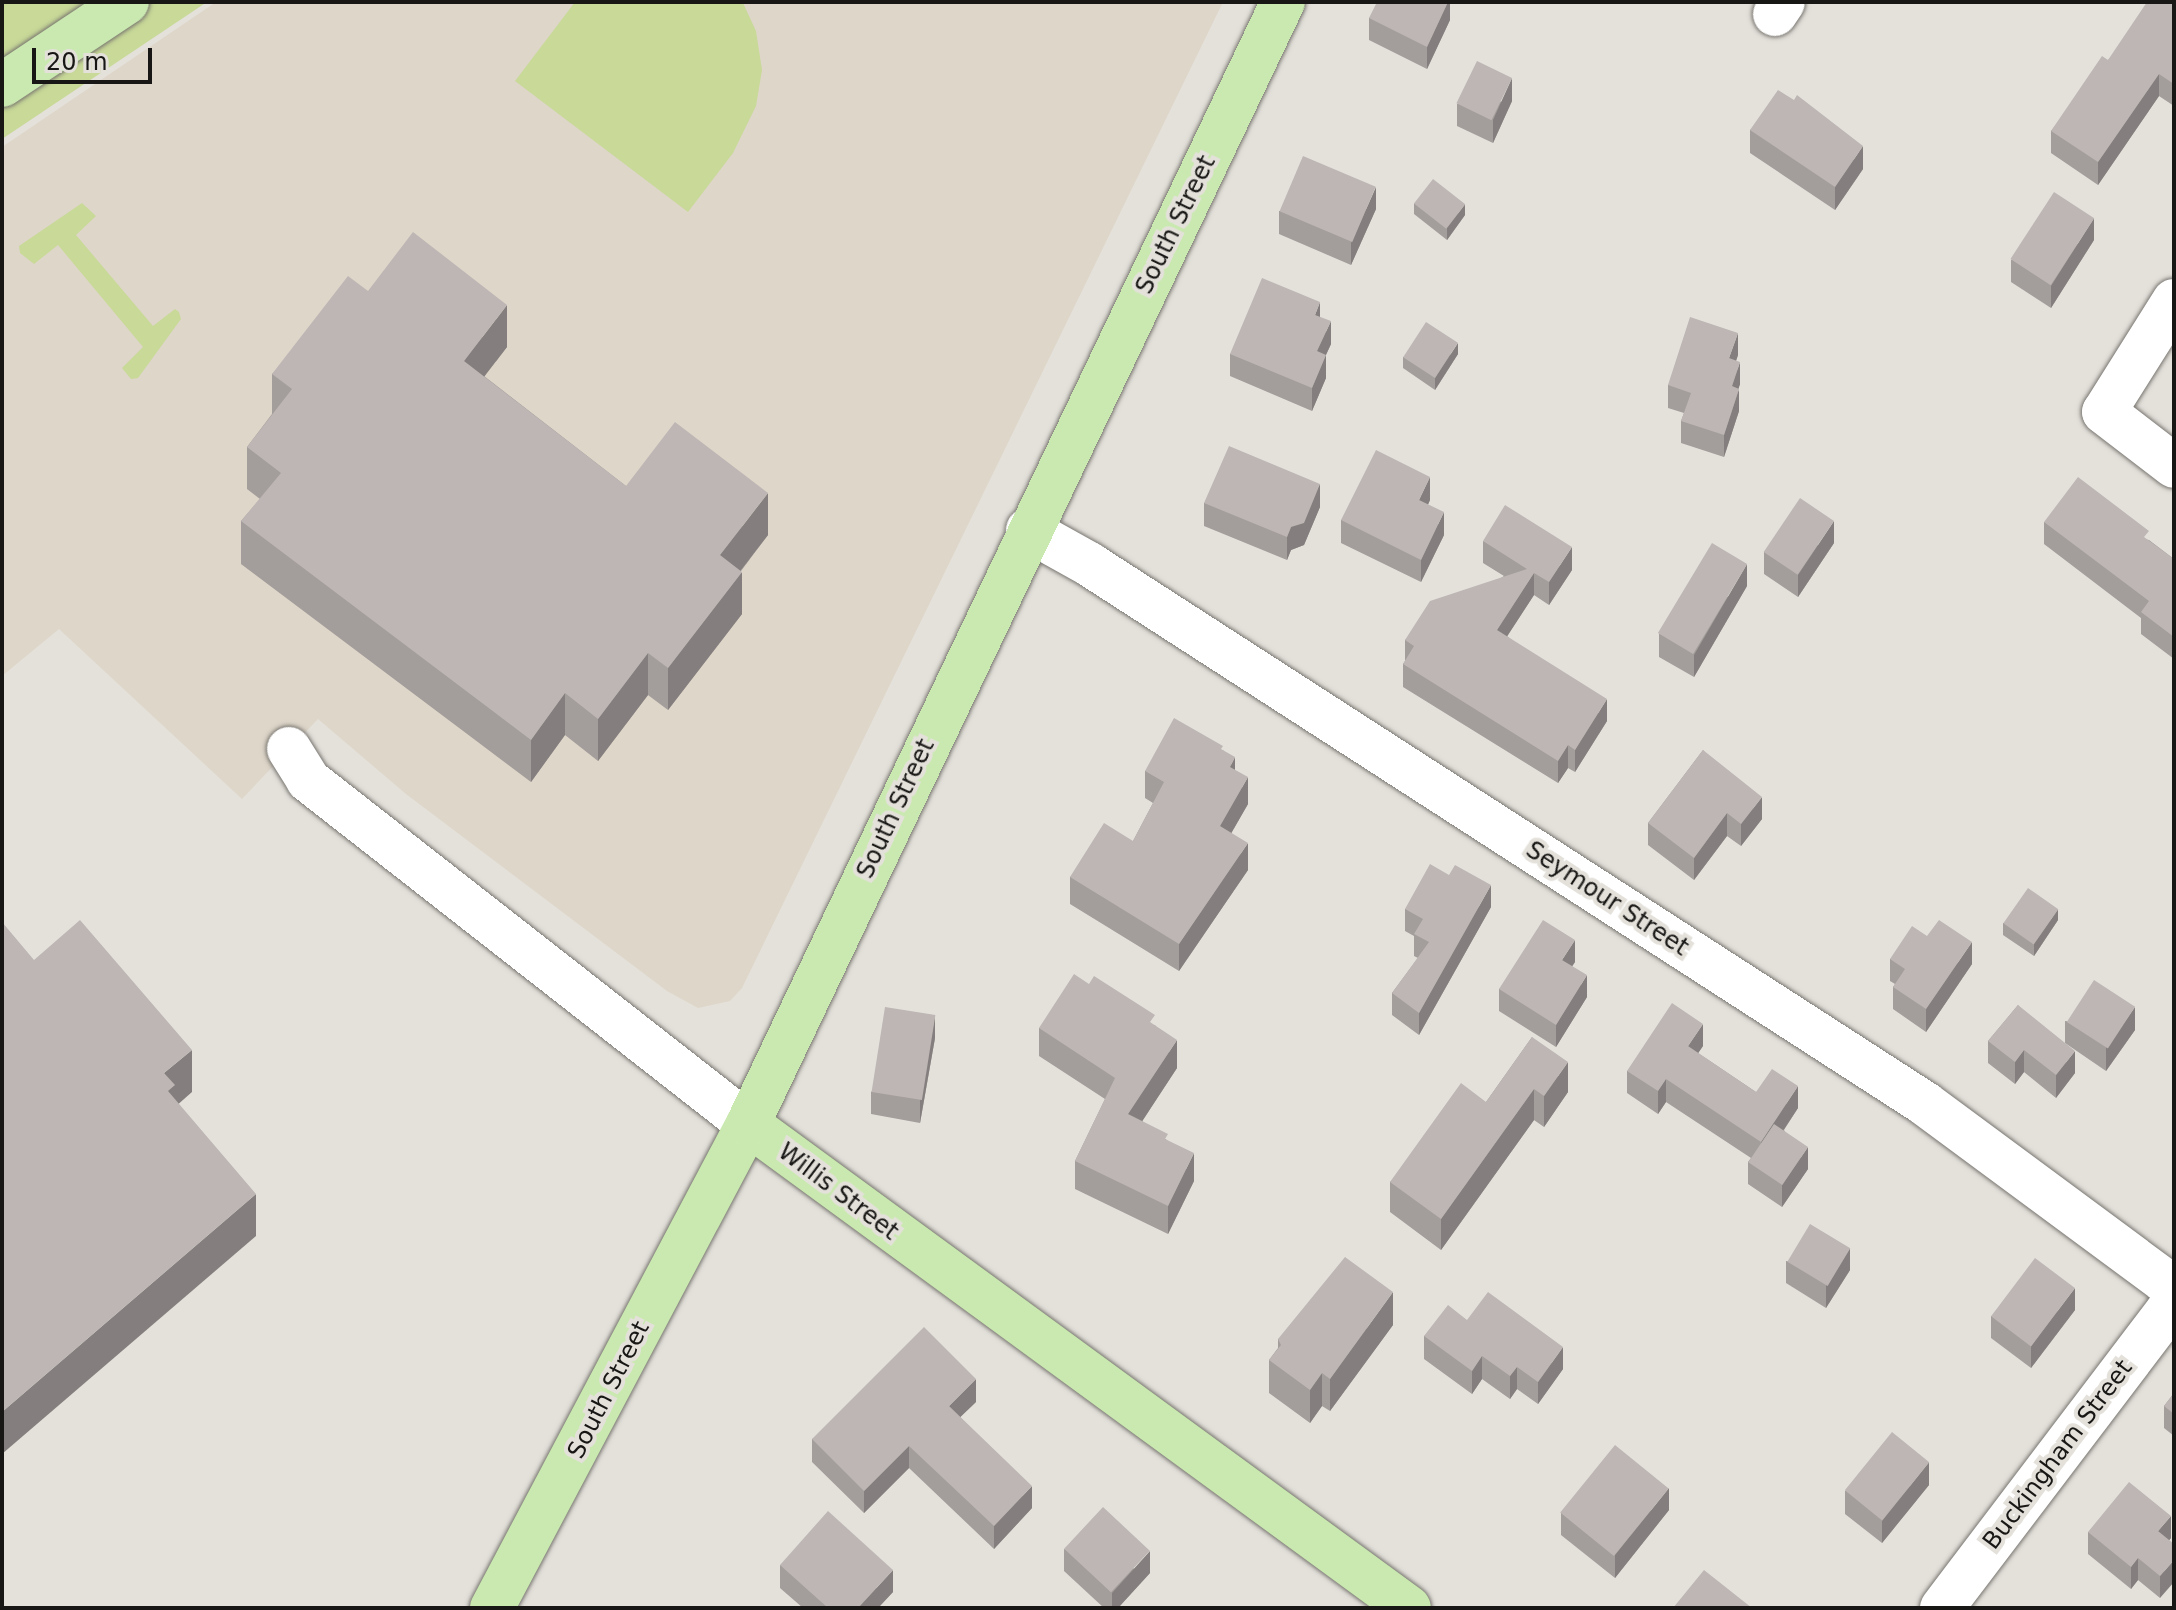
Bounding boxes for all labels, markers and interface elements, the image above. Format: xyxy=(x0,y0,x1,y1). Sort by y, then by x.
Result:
scale bar xyxy=(36,32,156,82)
text: 20 m xyxy=(46,48,108,76)
street label: South Street xyxy=(1130,151,1222,299)
street label: South Street xyxy=(851,735,941,883)
street label: Seymour Street xyxy=(1520,836,1694,962)
street label: Willis Street xyxy=(772,1137,904,1247)
street label: South Street xyxy=(562,1317,656,1463)
street label: Buckingham Street xyxy=(1977,1355,2139,1555)

